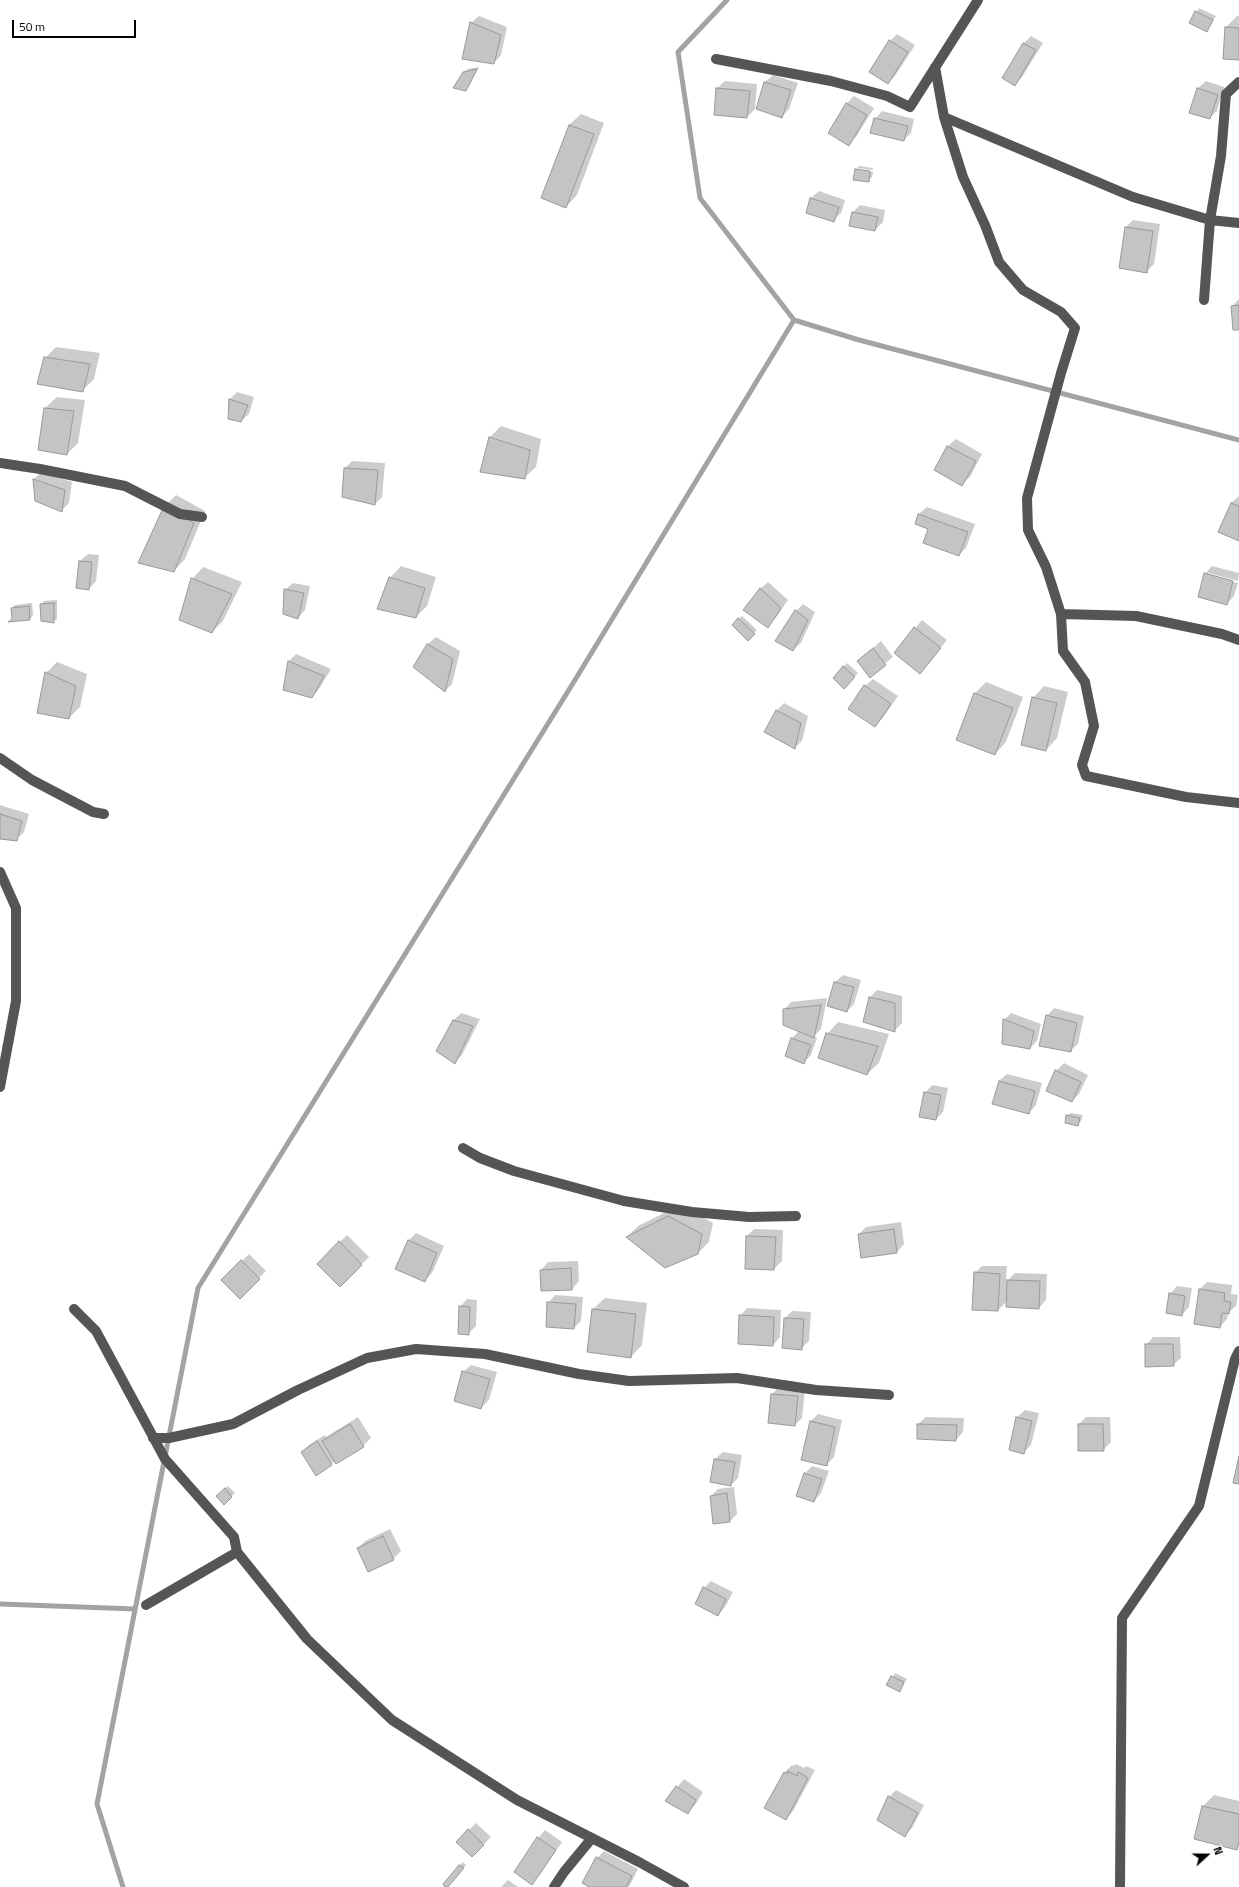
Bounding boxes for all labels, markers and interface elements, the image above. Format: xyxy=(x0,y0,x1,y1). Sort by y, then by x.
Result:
scale bar xyxy=(14,12,138,38)
text: 50 m xyxy=(19,17,45,36)
north arrow xyxy=(1187,1835,1227,1875)
text: N xyxy=(1209,1844,1227,1857)

